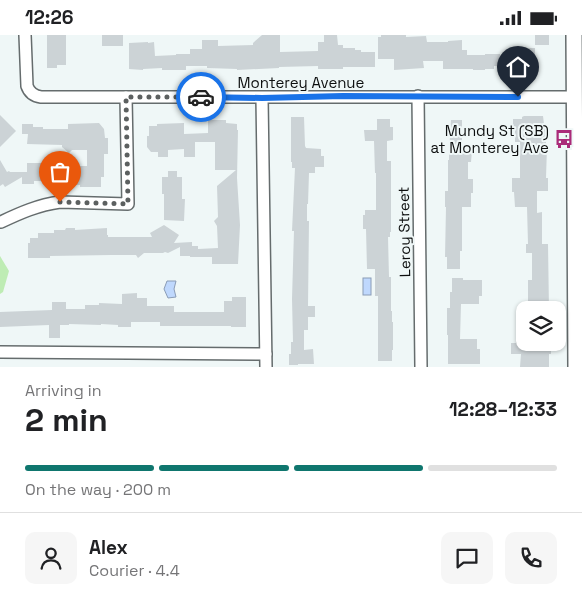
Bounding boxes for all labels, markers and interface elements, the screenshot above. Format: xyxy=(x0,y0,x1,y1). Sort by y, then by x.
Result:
text: 12:26 xyxy=(25,5,74,30)
pin xyxy=(497,46,539,97)
icon: home xyxy=(504,53,532,81)
courier xyxy=(176,72,226,122)
street label: Monterey Avenue xyxy=(238,73,365,92)
icon: car xyxy=(187,83,215,111)
place label: Mundy St (SB) at Monterey Ave xyxy=(430,121,549,157)
bus stop icon: Mundy St (SB) at Monterey Ave xyxy=(553,128,575,150)
pin xyxy=(39,151,81,202)
icon: bag xyxy=(46,158,74,186)
street label: Leroy Street xyxy=(394,186,414,277)
map controls xyxy=(516,301,566,351)
button: layers xyxy=(516,301,566,351)
text: Arriving in xyxy=(25,380,102,401)
text: 12:28–12:33 xyxy=(449,397,557,422)
text: 2 min xyxy=(25,400,108,440)
text: On the way · 200 m xyxy=(25,479,171,500)
button: person xyxy=(25,532,77,584)
button: chat xyxy=(441,532,493,584)
button: phone xyxy=(505,532,557,584)
text: Alex xyxy=(89,535,128,560)
text: Courier · 4.4 xyxy=(89,560,180,581)

